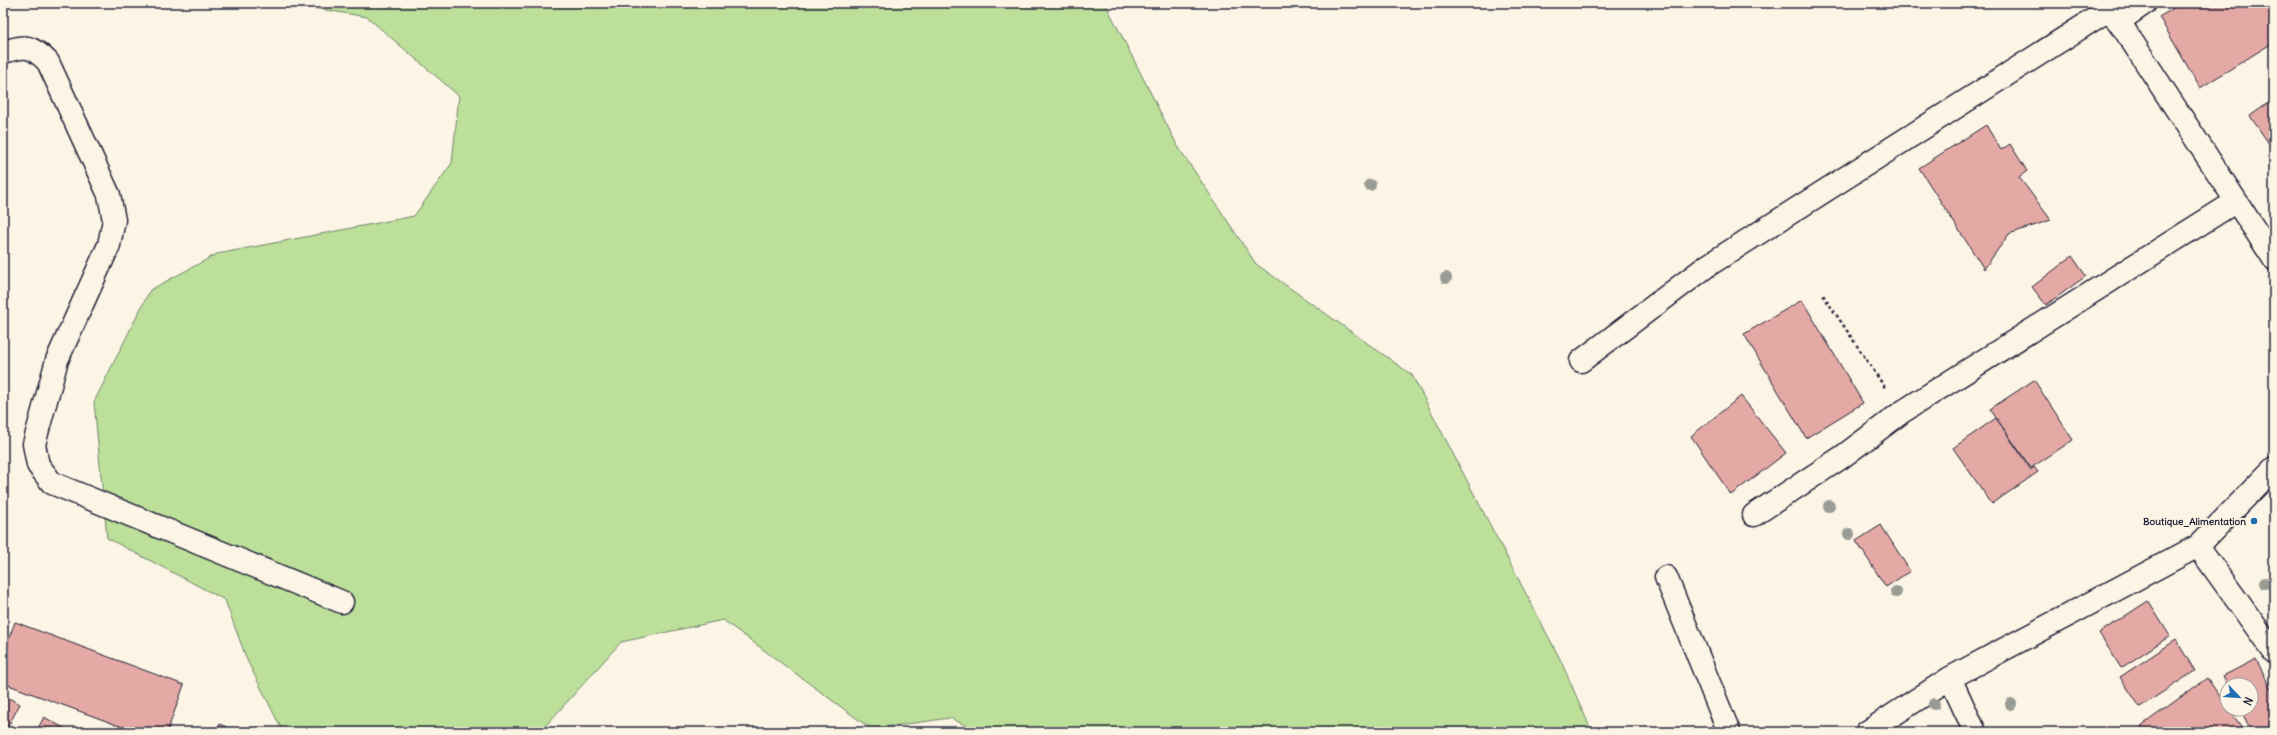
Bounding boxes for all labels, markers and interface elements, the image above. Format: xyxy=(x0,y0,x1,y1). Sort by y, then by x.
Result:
place label: Boutique_Alimentation xyxy=(2143,515,2246,528)
marker: Boutique_Alimentation xyxy=(2249,516,2259,526)
north arrow xyxy=(2219,677,2259,717)
text: N xyxy=(2240,695,2256,708)

